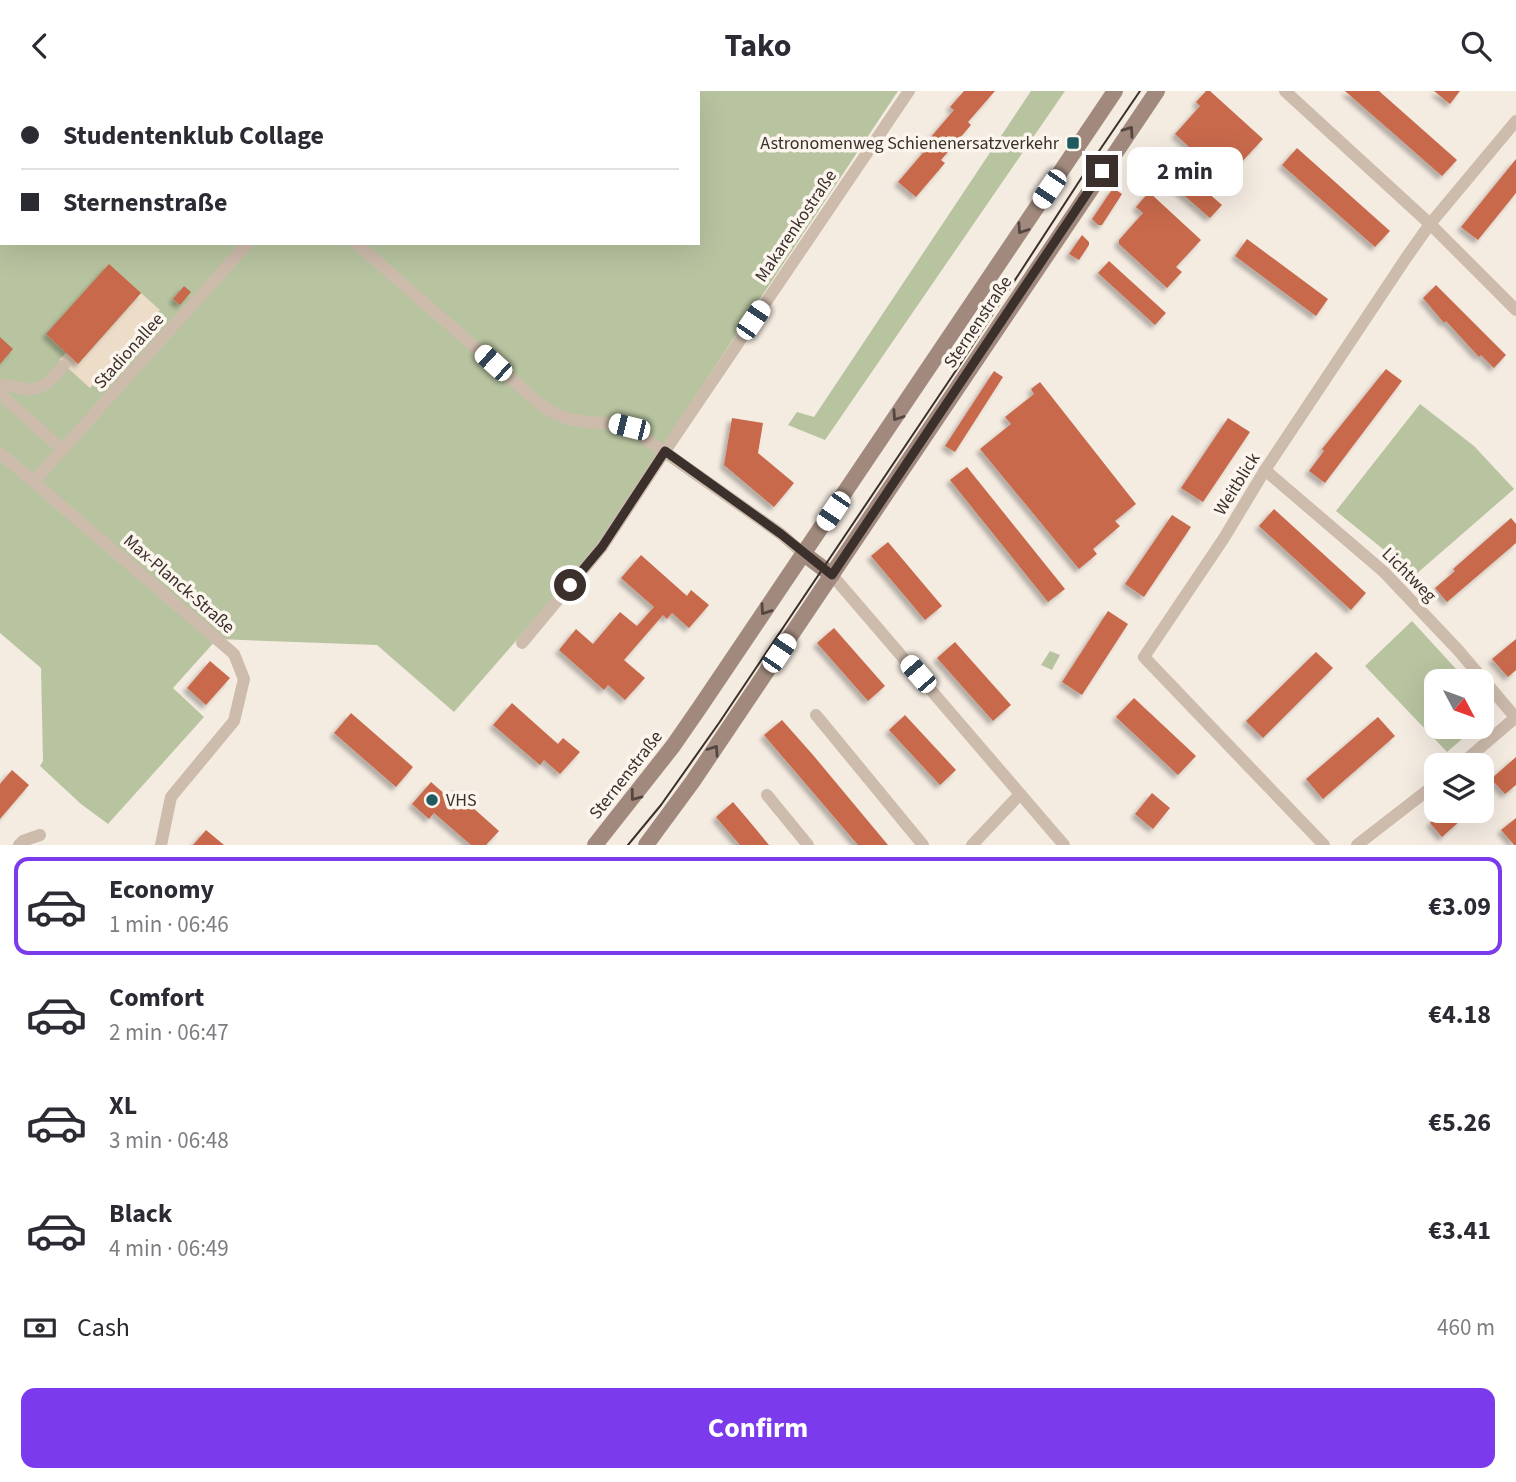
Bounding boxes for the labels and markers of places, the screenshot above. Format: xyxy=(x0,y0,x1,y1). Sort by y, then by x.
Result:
place label: Astronomenweg Schienenersatzverkehr xyxy=(760,131,1060,156)
marker: Astronomenweg Schienenersatzverkehr xyxy=(1065,135,1081,151)
place label: VHS xyxy=(446,788,477,813)
marker: VHS xyxy=(424,792,440,808)

